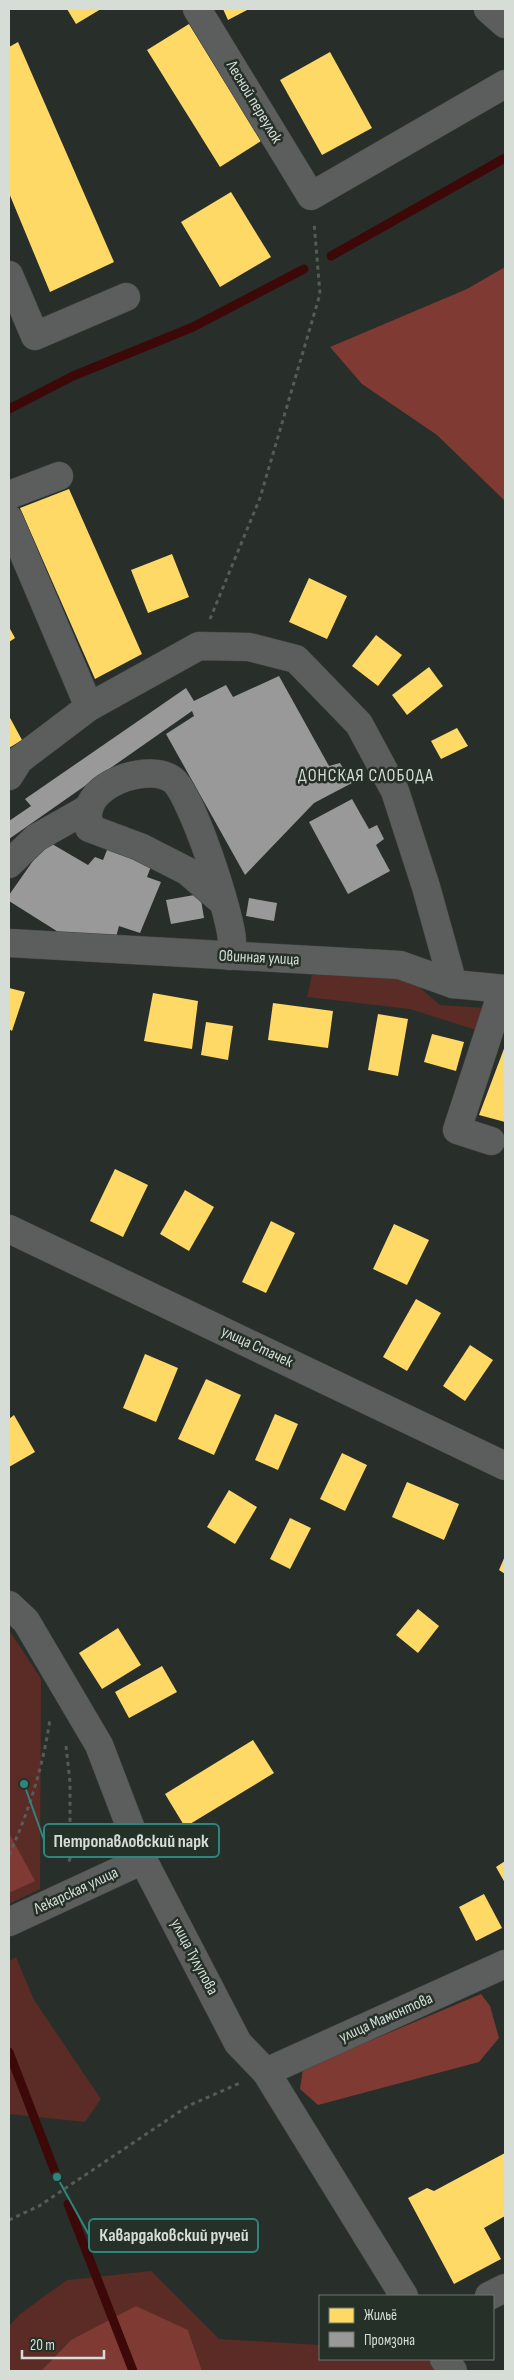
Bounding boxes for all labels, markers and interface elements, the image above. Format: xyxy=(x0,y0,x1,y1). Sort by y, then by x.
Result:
street label: Лесной переулок xyxy=(221,56,287,148)
district label: ДОНСКАЯ СЛОБОДА xyxy=(298,765,434,786)
street label: Овинная улица xyxy=(218,946,300,970)
street label: улица Стачек xyxy=(218,1322,297,1372)
callout: Петропавловский парк xyxy=(44,1824,219,1857)
text: Петропавловский парк xyxy=(53,1831,209,1852)
street label: Лекарская улица xyxy=(30,1863,121,1919)
street label: улица Тулупова xyxy=(166,1916,222,1998)
street label: улица Мамонтова xyxy=(336,1989,436,2047)
callout: Кавардаковский ручей xyxy=(89,2219,258,2252)
text: Кавардаковский ручей xyxy=(99,2225,249,2246)
legend xyxy=(319,2295,494,2360)
text: Жильё xyxy=(364,2306,397,2325)
scale bar xyxy=(22,2328,105,2360)
text: Промзона xyxy=(364,2331,415,2350)
text: 20 m xyxy=(30,2336,55,2355)

